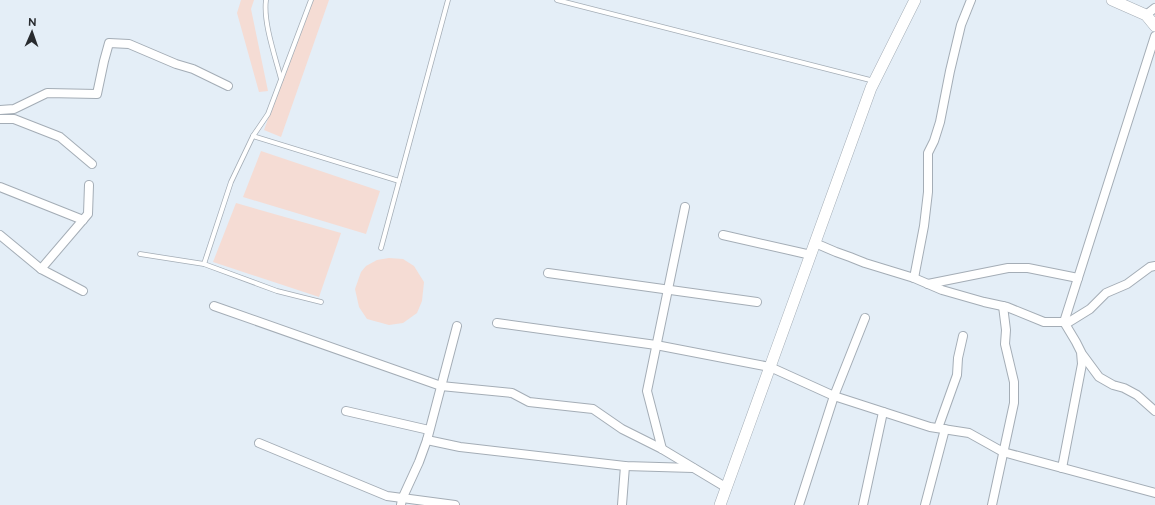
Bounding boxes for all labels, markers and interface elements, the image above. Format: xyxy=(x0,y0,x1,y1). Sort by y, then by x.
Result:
north arrow xyxy=(12,12,52,52)
text: N xyxy=(28,16,37,29)

